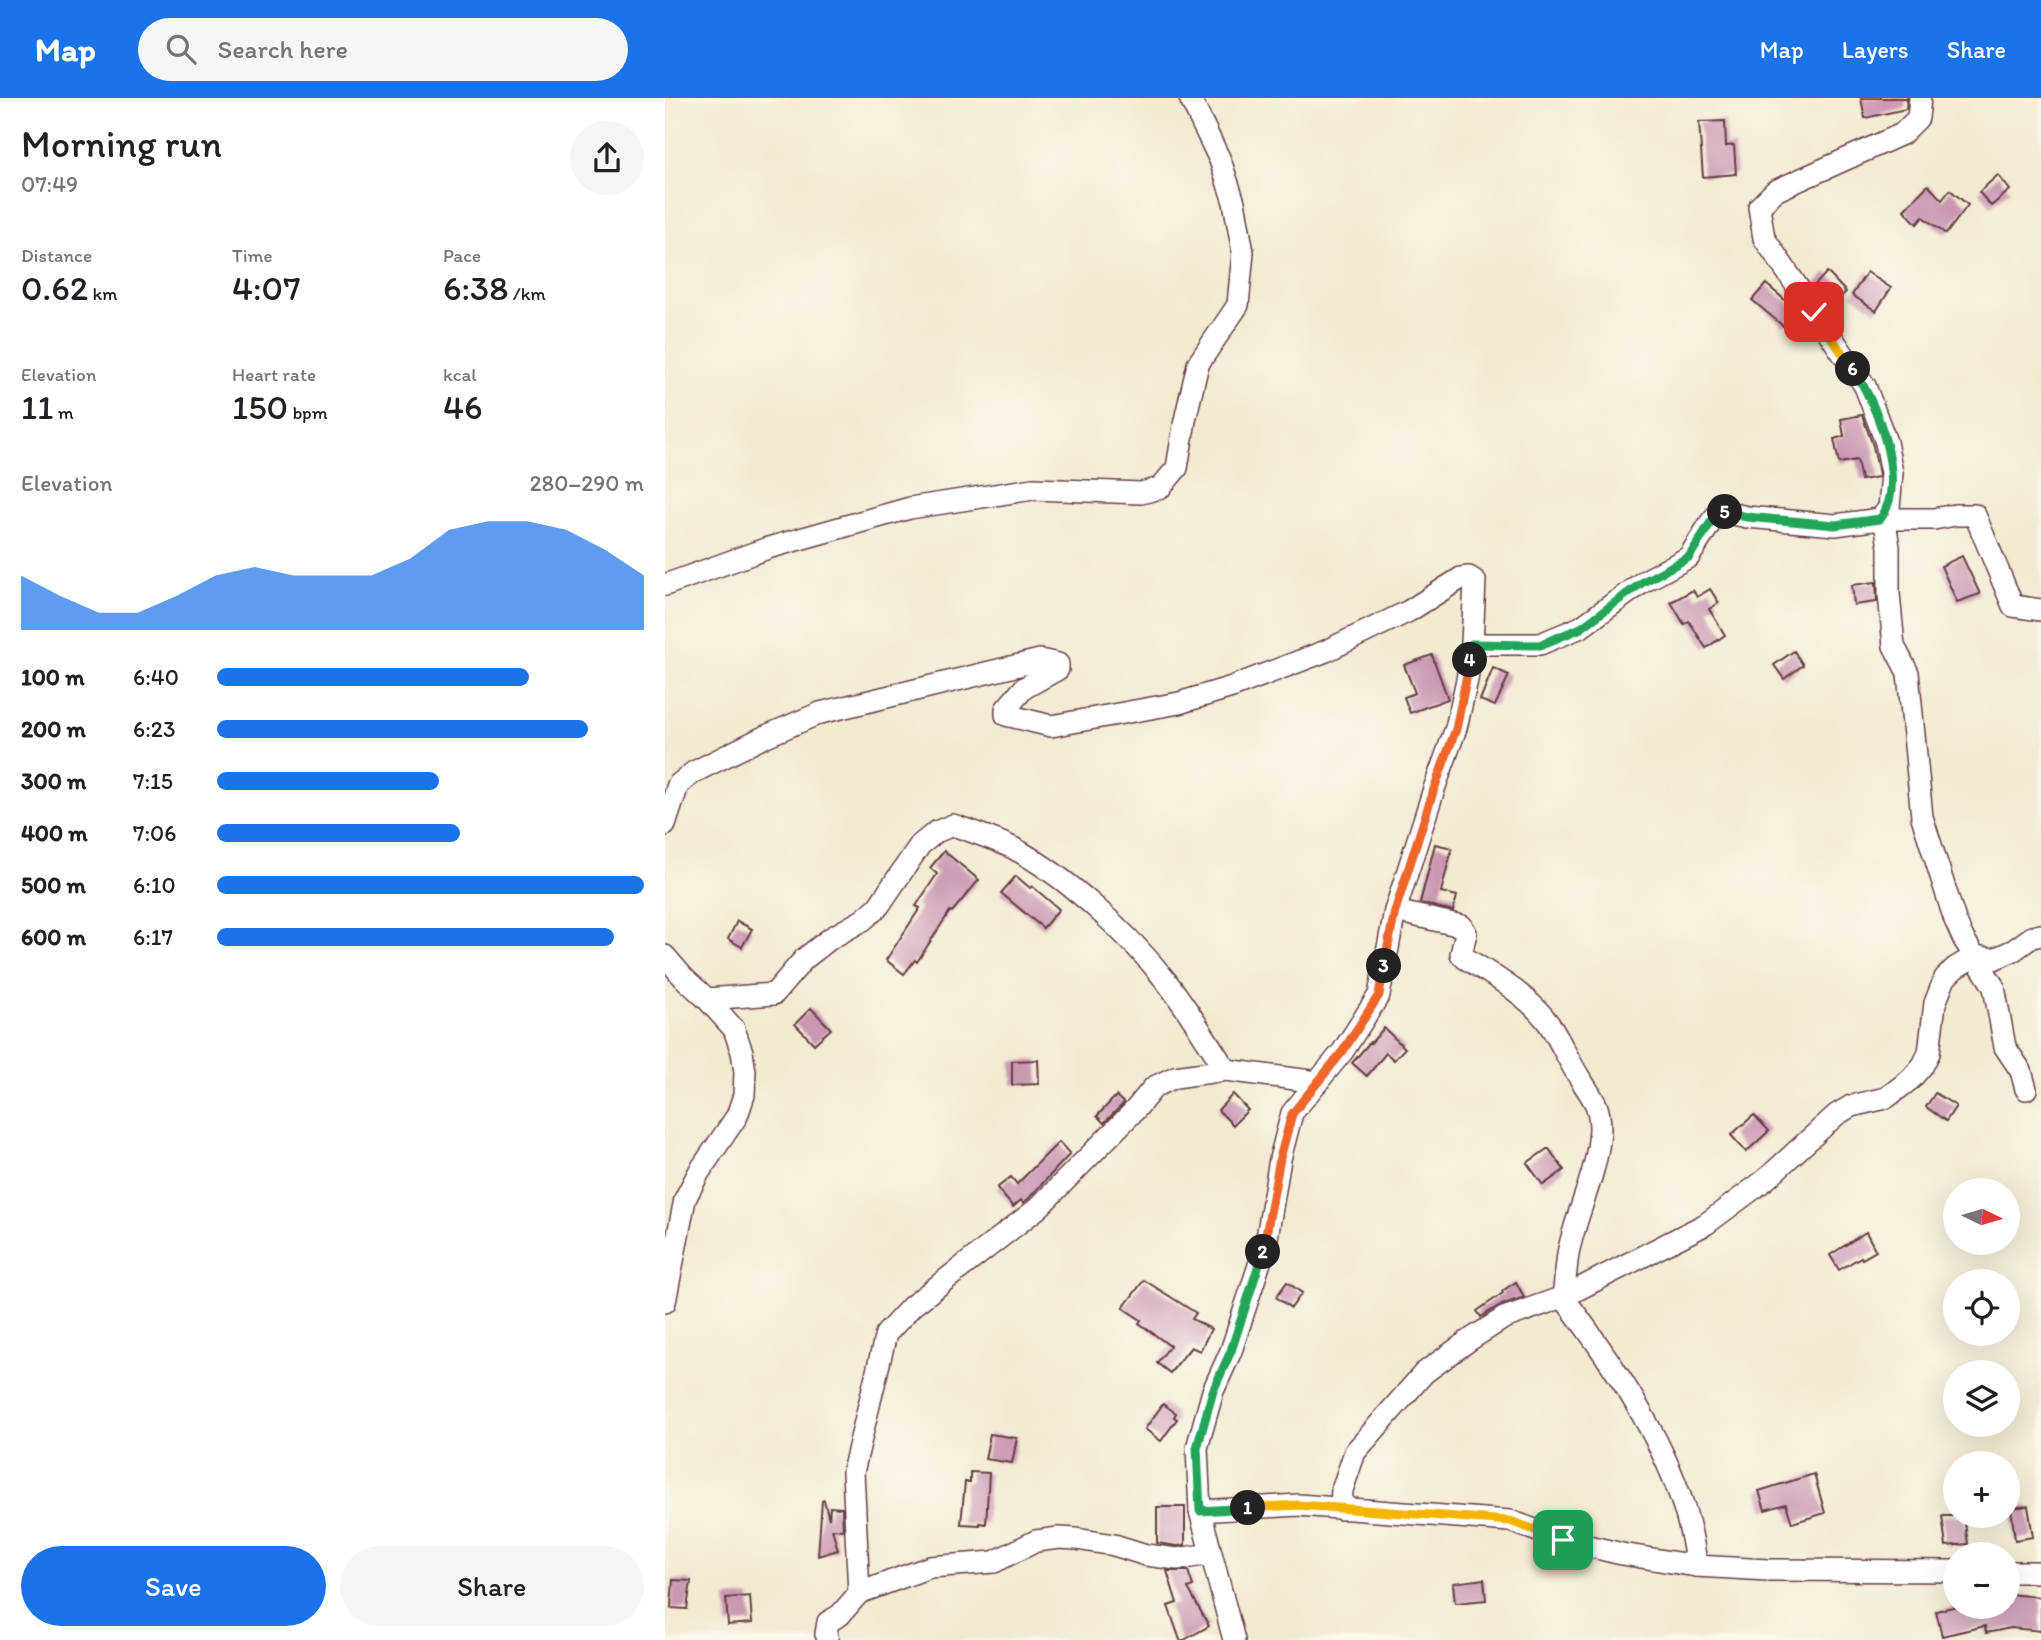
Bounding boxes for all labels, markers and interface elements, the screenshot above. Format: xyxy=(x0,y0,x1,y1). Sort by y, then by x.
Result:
search box xyxy=(138,18,628,81)
text: Map xyxy=(35,30,96,69)
icon: search xyxy=(162,30,200,68)
text: Search here xyxy=(218,33,348,65)
text: Map xyxy=(1760,35,1804,64)
text: Layers xyxy=(1842,35,1909,64)
text: Share xyxy=(1947,35,2006,64)
text: Morning run xyxy=(21,121,222,167)
button: share xyxy=(570,121,644,195)
text: 07:49 xyxy=(21,170,78,198)
text: Distance xyxy=(21,244,92,267)
text: Time xyxy=(232,244,273,267)
text: Pace xyxy=(443,244,481,267)
text: 0.62 xyxy=(21,267,88,309)
text: 4:07 xyxy=(232,267,301,309)
text: 6:38 xyxy=(443,267,508,309)
text: km xyxy=(88,282,118,305)
text: /km xyxy=(508,282,546,305)
pin xyxy=(1784,282,1844,342)
icon: check xyxy=(1795,293,1833,331)
pin: 6 xyxy=(1835,352,1871,386)
text: 6 xyxy=(1847,357,1858,380)
text: Elevation xyxy=(21,363,97,386)
text: Heart rate xyxy=(232,363,316,386)
text: kcal xyxy=(443,363,477,386)
text: 11 xyxy=(21,386,53,428)
text: 150 xyxy=(232,386,288,428)
text: 46 xyxy=(443,386,483,428)
text: m xyxy=(53,401,74,424)
text: bpm xyxy=(288,401,328,424)
text: Elevation xyxy=(21,469,112,497)
text: 280–290 m xyxy=(529,469,644,497)
pin: 5 xyxy=(1707,494,1743,530)
text: 5 xyxy=(1720,500,1729,523)
pin: 4 xyxy=(1453,642,1487,678)
text: 4 xyxy=(1464,648,1475,671)
text: 100 m xyxy=(21,663,85,691)
text: 6:40 xyxy=(133,663,179,691)
text: 200 m xyxy=(21,715,86,743)
text: 6:23 xyxy=(133,715,175,743)
text: 300 m xyxy=(21,767,86,795)
text: 7:15 xyxy=(133,767,173,795)
text: 400 m xyxy=(21,819,88,847)
text: 7:06 xyxy=(133,819,176,847)
text: 500 m xyxy=(21,871,86,899)
text: 6:10 xyxy=(133,871,176,899)
text: 600 m xyxy=(21,923,86,951)
text: 6:17 xyxy=(133,923,173,951)
pin: 3 xyxy=(1367,948,1401,984)
text: 3 xyxy=(1378,954,1389,977)
north arrow xyxy=(1943,1178,2019,1255)
map controls xyxy=(1943,1178,2020,1619)
pin: 2 xyxy=(1245,1234,1281,1270)
text: 2 xyxy=(1258,1240,1268,1263)
button: locate xyxy=(1943,1269,2020,1346)
button: layers xyxy=(1943,1360,2020,1437)
button: + xyxy=(1943,1451,2020,1528)
pin: 1 xyxy=(1231,1490,1265,1526)
text: 1 xyxy=(1243,1496,1252,1519)
pin xyxy=(1533,1510,1593,1570)
icon: arrive xyxy=(1544,1521,1582,1559)
button: − xyxy=(1943,1542,2020,1619)
button: Save xyxy=(21,1546,326,1626)
button: Share xyxy=(340,1546,644,1626)

